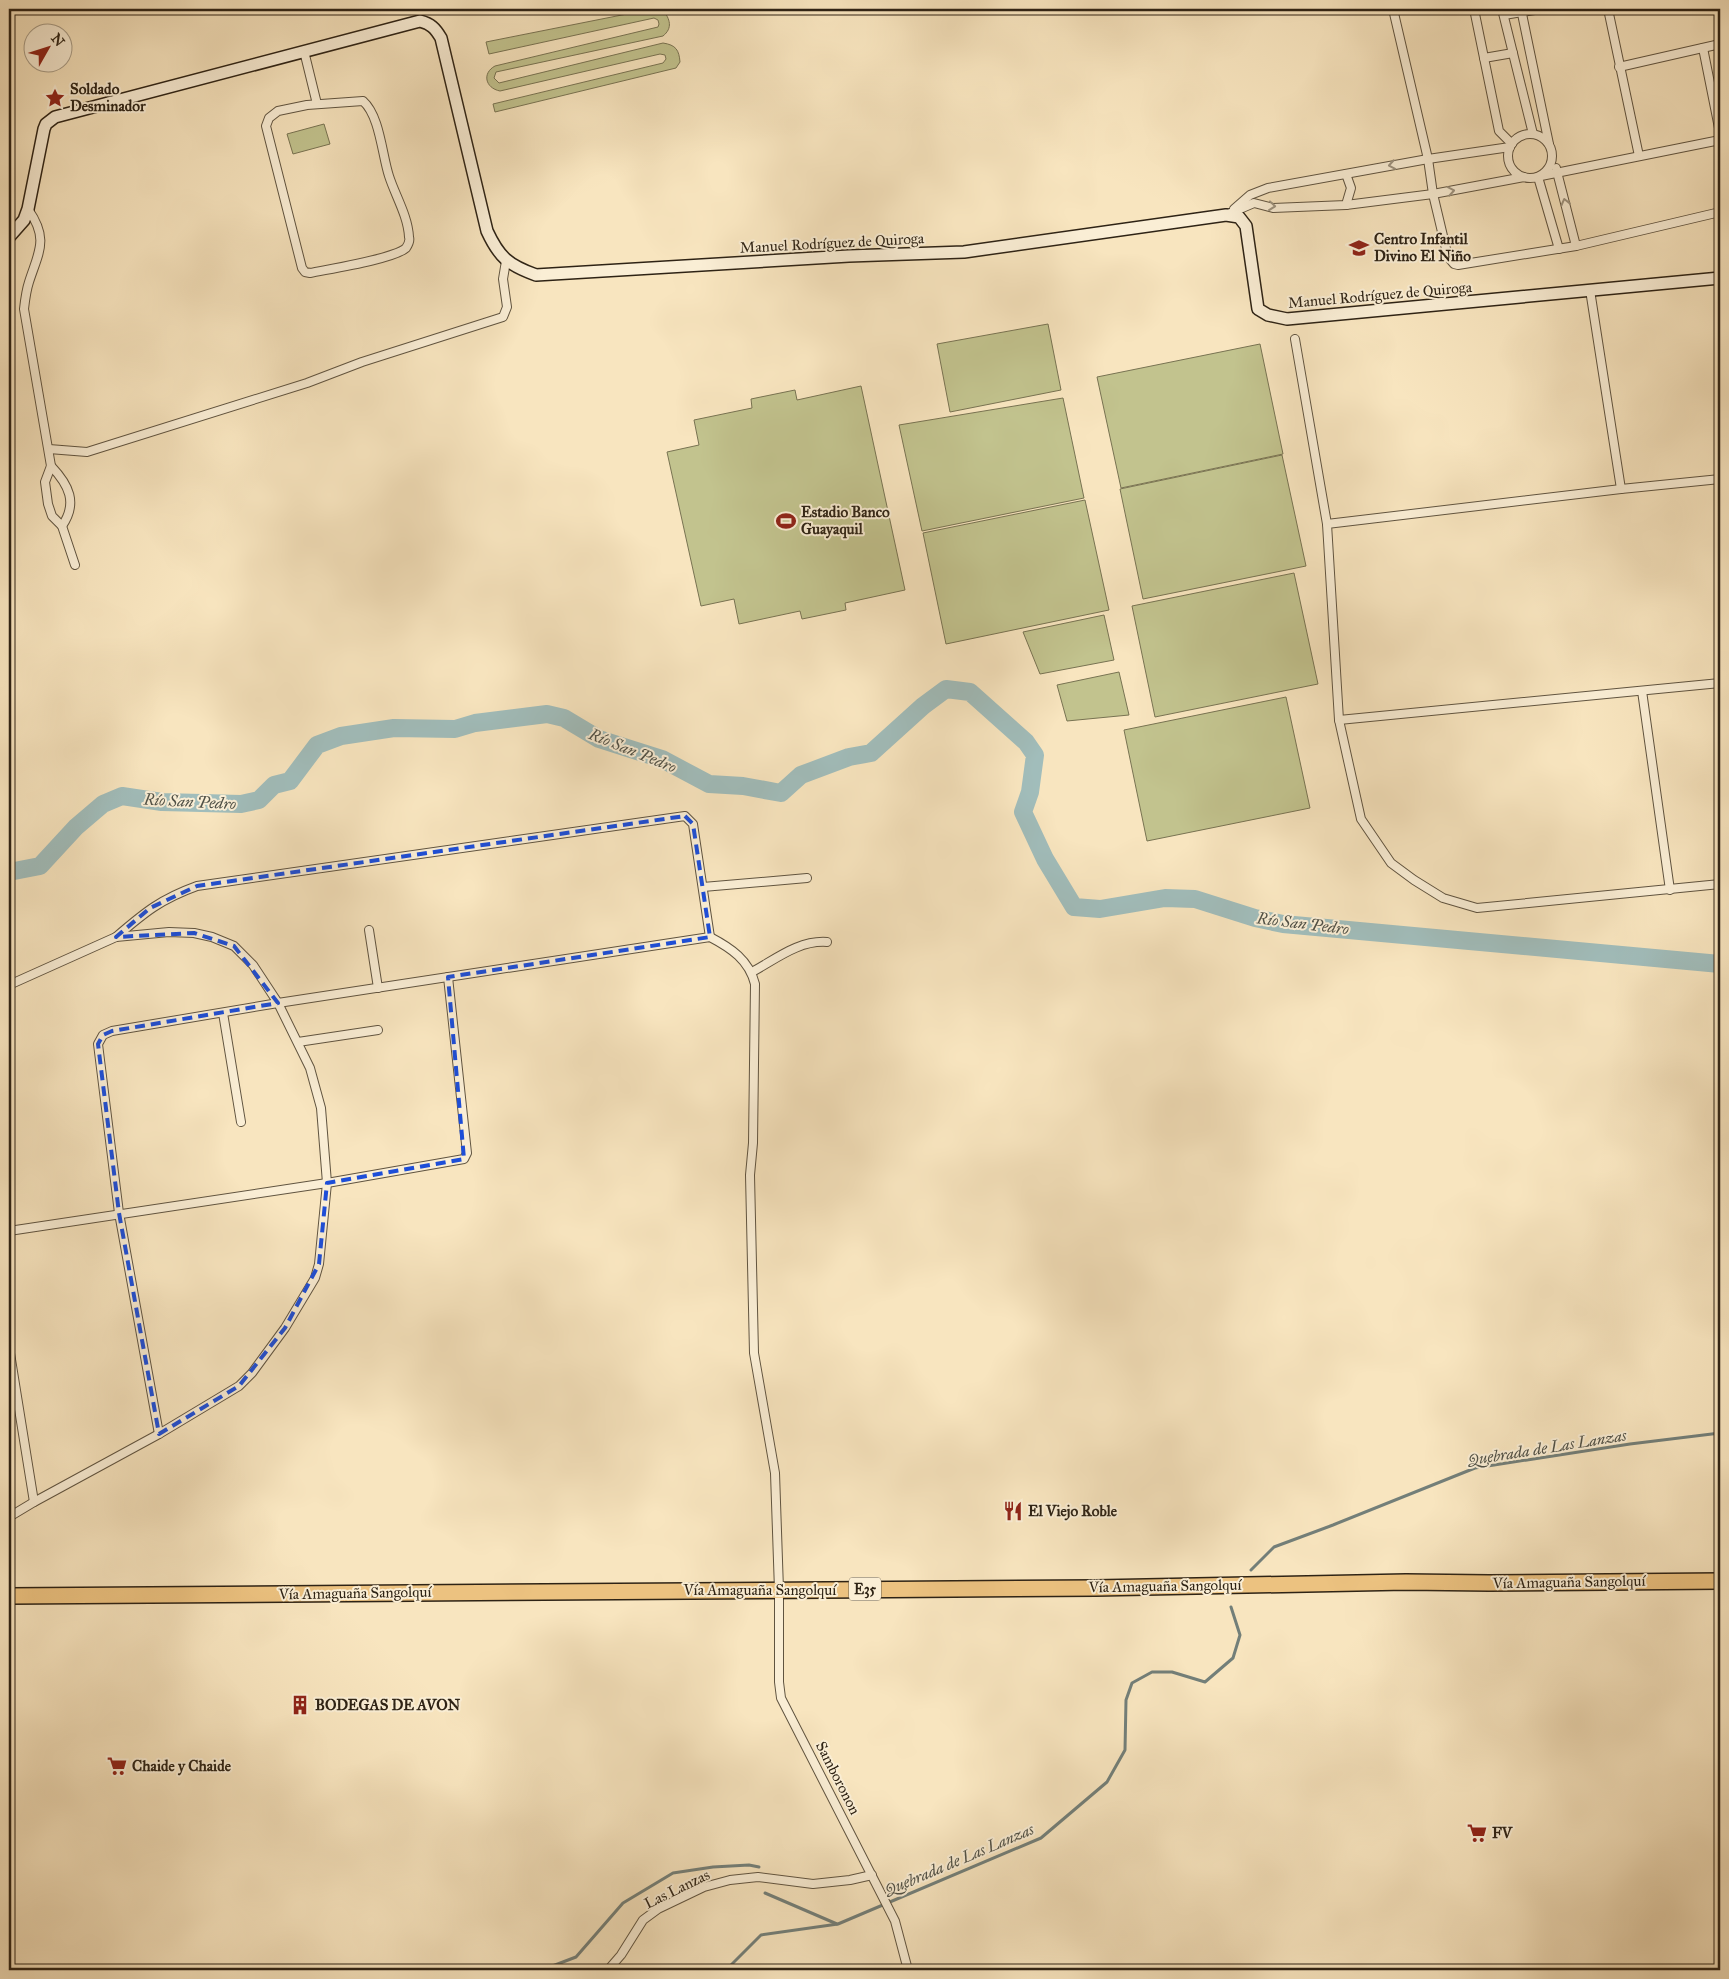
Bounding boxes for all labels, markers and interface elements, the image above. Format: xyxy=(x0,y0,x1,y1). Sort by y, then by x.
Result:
north arrow xyxy=(22,22,72,72)
text: N xyxy=(47,30,68,50)
place label: Soldado Desminador xyxy=(70,80,146,115)
place icon: Soldado Desminador xyxy=(44,87,66,109)
one-way arrow xyxy=(1388,160,1397,170)
one-way arrow xyxy=(1447,186,1456,196)
one-way arrow xyxy=(1561,198,1571,207)
one-way arrow xyxy=(1269,200,1277,211)
street label: Manuel Rodríguez de Quiroga xyxy=(739,229,925,257)
place label: Centro Infantil Divino El Niño xyxy=(1374,230,1471,265)
school or university icon: Centro Infantil Divino El Niño xyxy=(1348,237,1370,259)
street label: Manuel Rodríguez de Quiroga xyxy=(1287,278,1473,312)
place label: Estadio Banco Guayaquil xyxy=(801,503,890,539)
sports icon: Estadio Banco Guayaquil xyxy=(775,510,797,532)
water label: Río San Pedro xyxy=(585,724,679,777)
water label: Río San Pedro xyxy=(142,790,237,813)
water label: Río San Pedro xyxy=(1255,908,1350,939)
water label: Quebrada de Las Lanzas xyxy=(1465,1426,1628,1470)
restaurant icon: El Viejo Roble xyxy=(1002,1500,1024,1522)
place label: El Viejo Roble xyxy=(1028,1502,1118,1521)
street label: Vía Amaguaña Sangolquí xyxy=(1491,1572,1646,1593)
street label: Vía Amaguaña Sangolquí xyxy=(1087,1576,1242,1597)
road number: E35 xyxy=(849,1578,881,1600)
street label: Vía Amaguaña Sangolquí xyxy=(683,1581,837,1600)
street label: Vía Amaguaña Sangolquí xyxy=(277,1583,432,1604)
building icon: BODEGAS DE AVON xyxy=(289,1694,311,1716)
place label: BODEGAS DE AVON xyxy=(315,1696,461,1714)
street label: Samboronon xyxy=(812,1738,864,1818)
supermarket icon: Chaide y Chaide xyxy=(106,1755,128,1777)
place label: Chaide y Chaide xyxy=(132,1757,232,1776)
water label: Quebrada de Las Lanzas xyxy=(881,1819,1037,1900)
supermarket icon: FV xyxy=(1466,1822,1488,1844)
place label: FV xyxy=(1492,1824,1514,1842)
street label: Las Lanzas xyxy=(641,1865,713,1913)

